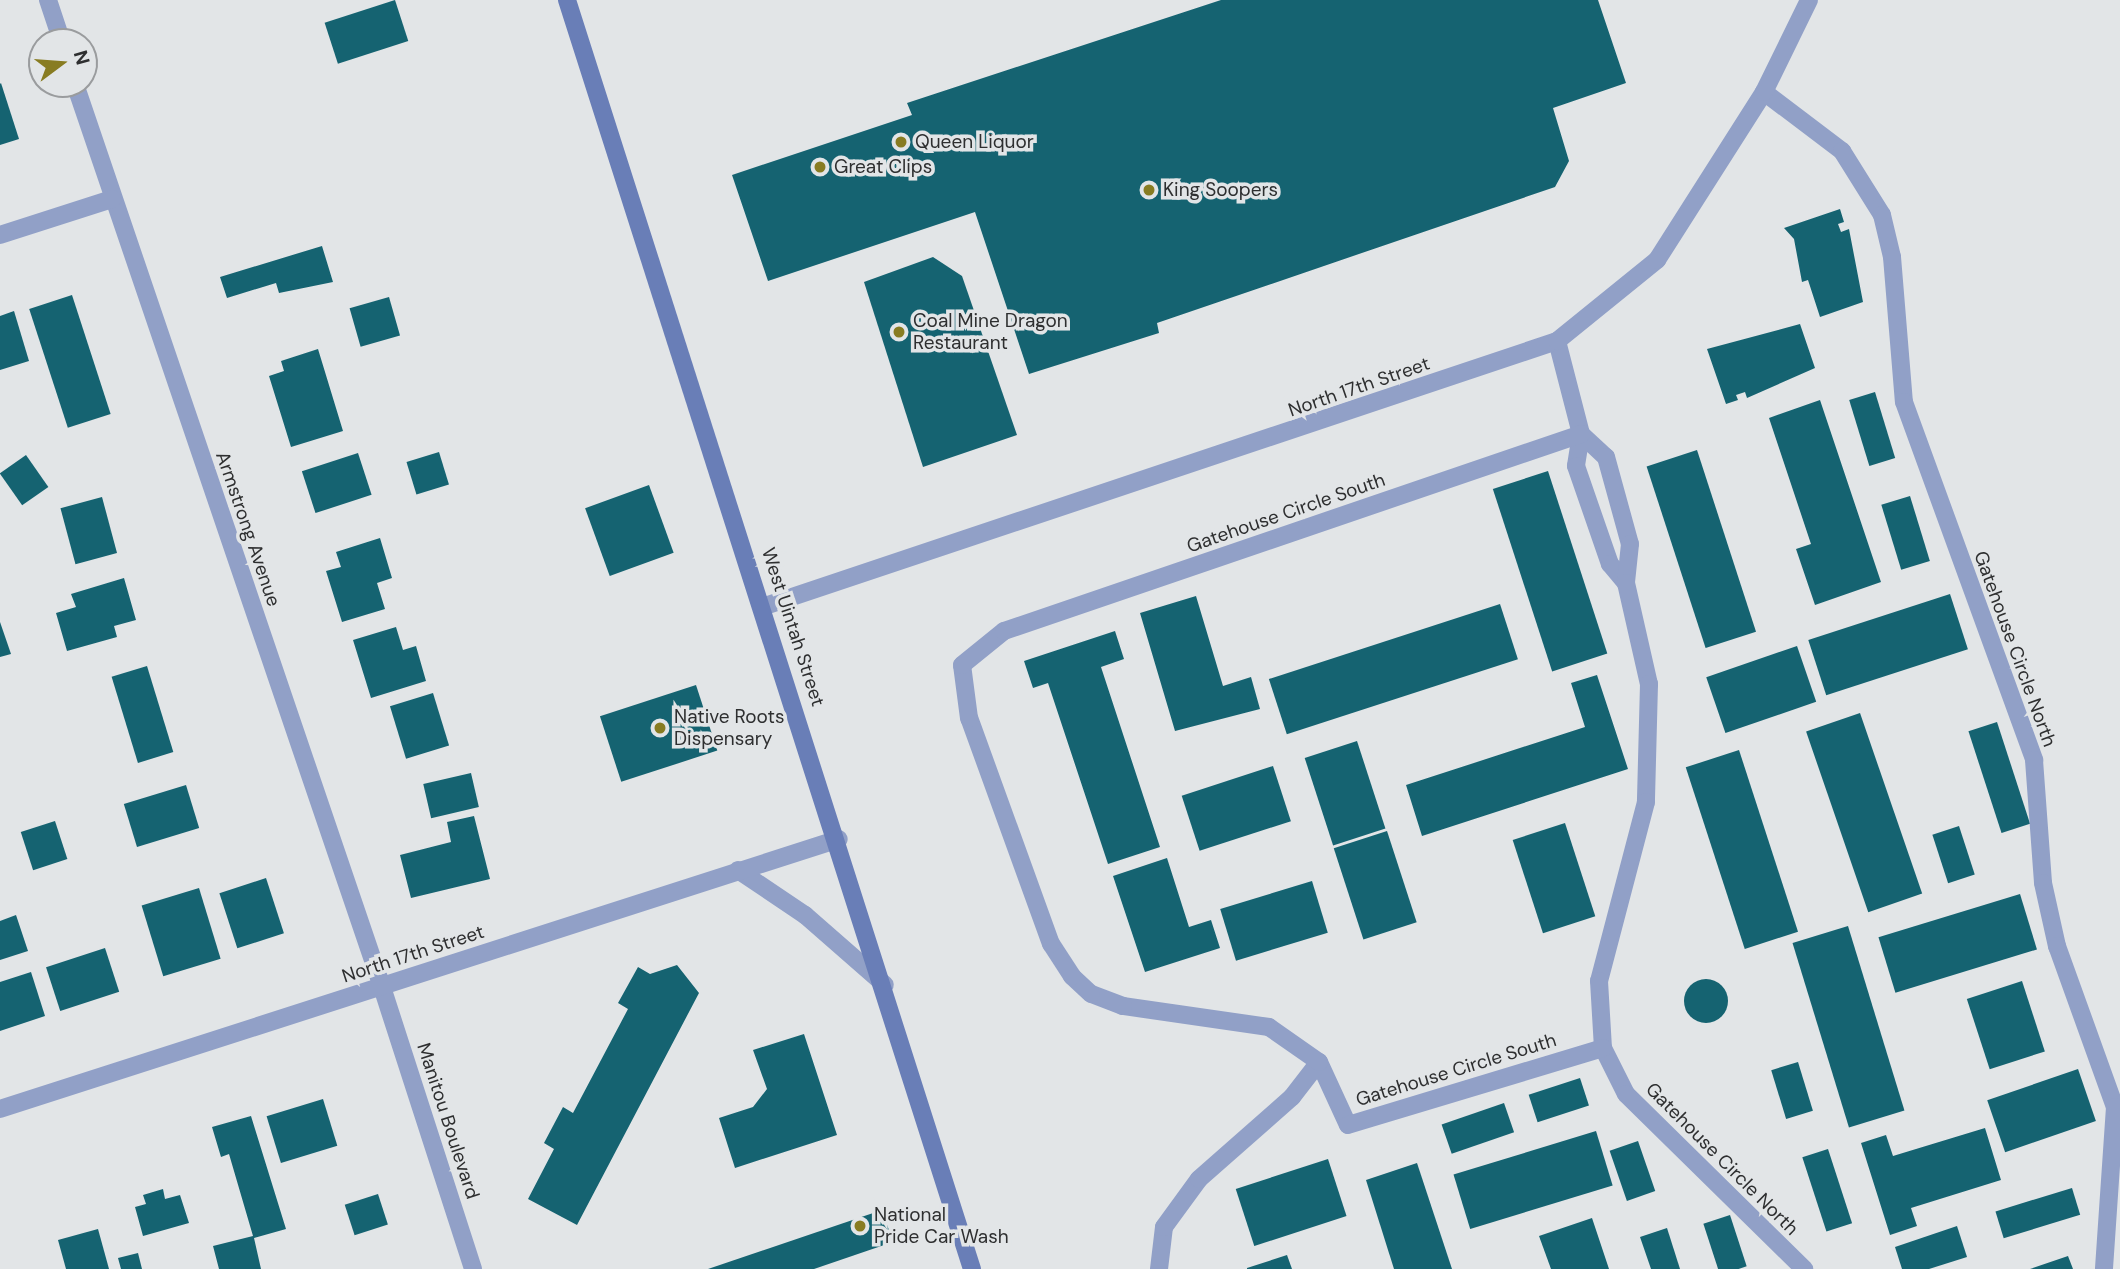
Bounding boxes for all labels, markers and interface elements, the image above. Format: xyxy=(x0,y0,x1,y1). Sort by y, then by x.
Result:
north arrow xyxy=(28,28,98,98)
text: N xyxy=(68,48,96,68)
place label: Queen Liquor xyxy=(915,131,1034,153)
marker: Queen Liquor xyxy=(893,134,909,150)
place label: Great Clips xyxy=(834,156,932,178)
marker: Great Clips xyxy=(812,159,828,175)
place label: King Soopers xyxy=(1163,179,1278,201)
marker: King Soopers xyxy=(1141,182,1157,198)
place label: Coal Mine Dragon Restaurant xyxy=(913,310,1068,354)
marker: Coal Mine Dragon Restaurant xyxy=(891,324,907,340)
street label: North 17th Street xyxy=(1285,352,1433,422)
street label: Armstrong Avenue xyxy=(211,449,285,609)
street label: Gatehouse Circle South xyxy=(1184,468,1388,558)
street label: West Uintah Street xyxy=(757,545,829,709)
street label: Gatehouse Circle North xyxy=(1969,548,2061,750)
place label: Native Roots Dispensary xyxy=(674,706,784,750)
marker: Native Roots Dispensary xyxy=(652,720,668,736)
street label: North 17th Street xyxy=(339,920,487,988)
street label: Gatehouse Circle South xyxy=(1353,1029,1559,1111)
street label: Manitou Boulevard xyxy=(412,1040,484,1202)
street label: Gatehouse Circle North xyxy=(1641,1078,1803,1240)
place label: National Pride Car Wash xyxy=(874,1204,1009,1248)
marker: National Pride Car Wash xyxy=(852,1218,868,1234)

